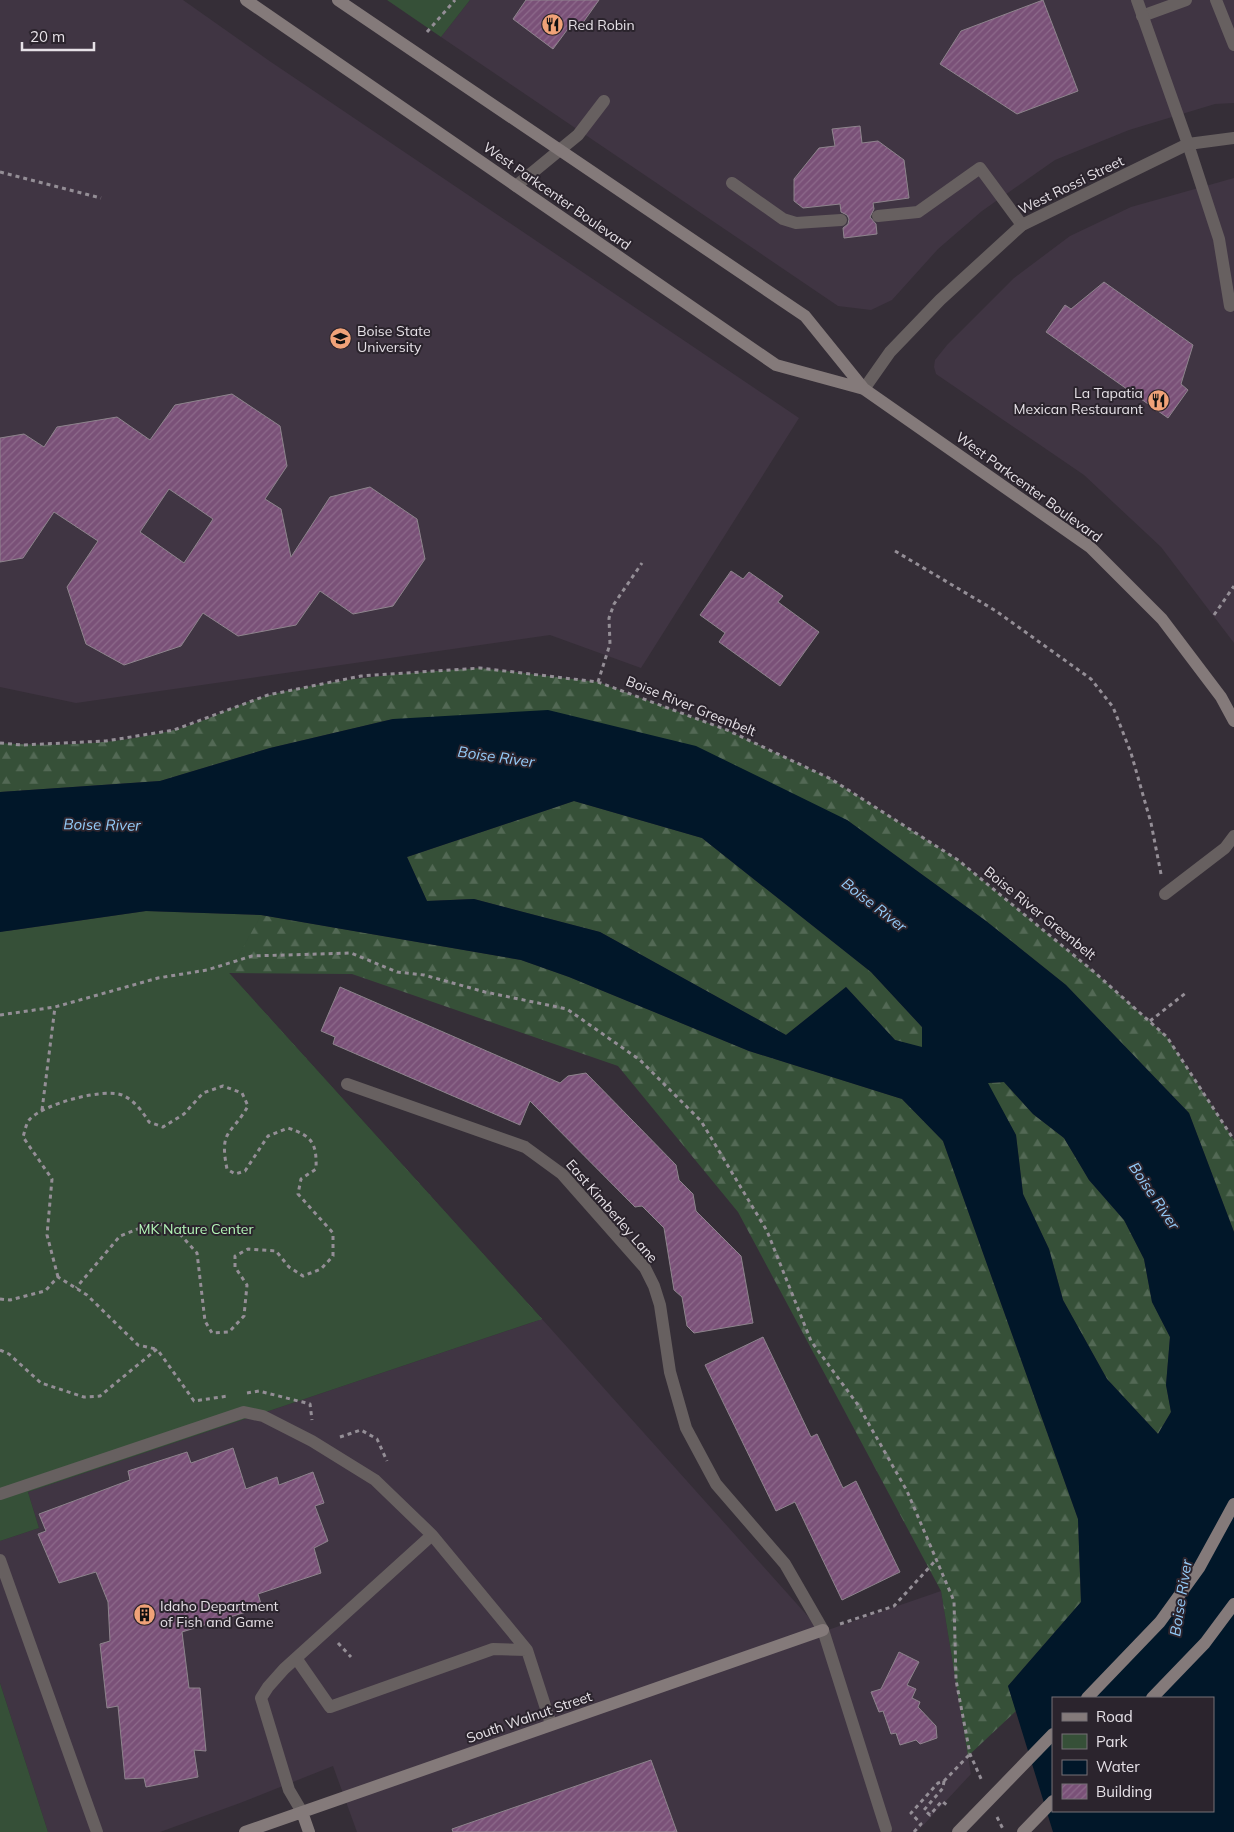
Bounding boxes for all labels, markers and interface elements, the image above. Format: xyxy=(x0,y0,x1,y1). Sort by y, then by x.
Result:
restaurant icon: Red Robin xyxy=(540,13,564,37)
place label: Red Robin xyxy=(568,16,635,34)
scale bar xyxy=(22,20,95,52)
text: 20 m xyxy=(30,27,65,46)
street label: West Parkcenter Boulevard xyxy=(480,138,634,254)
street label: West Rossi Street xyxy=(1015,152,1127,218)
place label: Boise State University xyxy=(357,322,431,356)
school or university icon: Boise State University xyxy=(329,327,353,351)
place label: La Tapatia Mexican Restaurant xyxy=(1014,384,1143,418)
restaurant icon: La Tapatia Mexican Restaurant xyxy=(1147,389,1171,413)
street label: West Parkcenter Boulevard xyxy=(952,428,1106,546)
street label: Boise River Greenbelt xyxy=(623,672,759,740)
water label: Boise River xyxy=(456,742,536,771)
water label: Boise River xyxy=(63,814,141,835)
street label: Boise River Greenbelt xyxy=(980,862,1100,964)
water label: Boise River xyxy=(838,873,911,936)
street label: East Kimberley Lane xyxy=(562,1156,662,1266)
water label: Boise River xyxy=(1125,1158,1184,1234)
park label: MK Nature Center xyxy=(138,1220,254,1238)
water label: Boise River xyxy=(1165,1558,1196,1638)
place label: Idaho Department of Fish and Game xyxy=(160,1597,279,1631)
building icon: Idaho Department of Fish and Game xyxy=(132,1602,156,1626)
street label: South Walnut Street xyxy=(464,1687,594,1747)
legend xyxy=(1052,1697,1214,1812)
text: Road xyxy=(1096,1707,1133,1726)
text: Park xyxy=(1096,1732,1128,1751)
text: Water xyxy=(1096,1757,1140,1776)
text: Building xyxy=(1096,1782,1152,1801)

